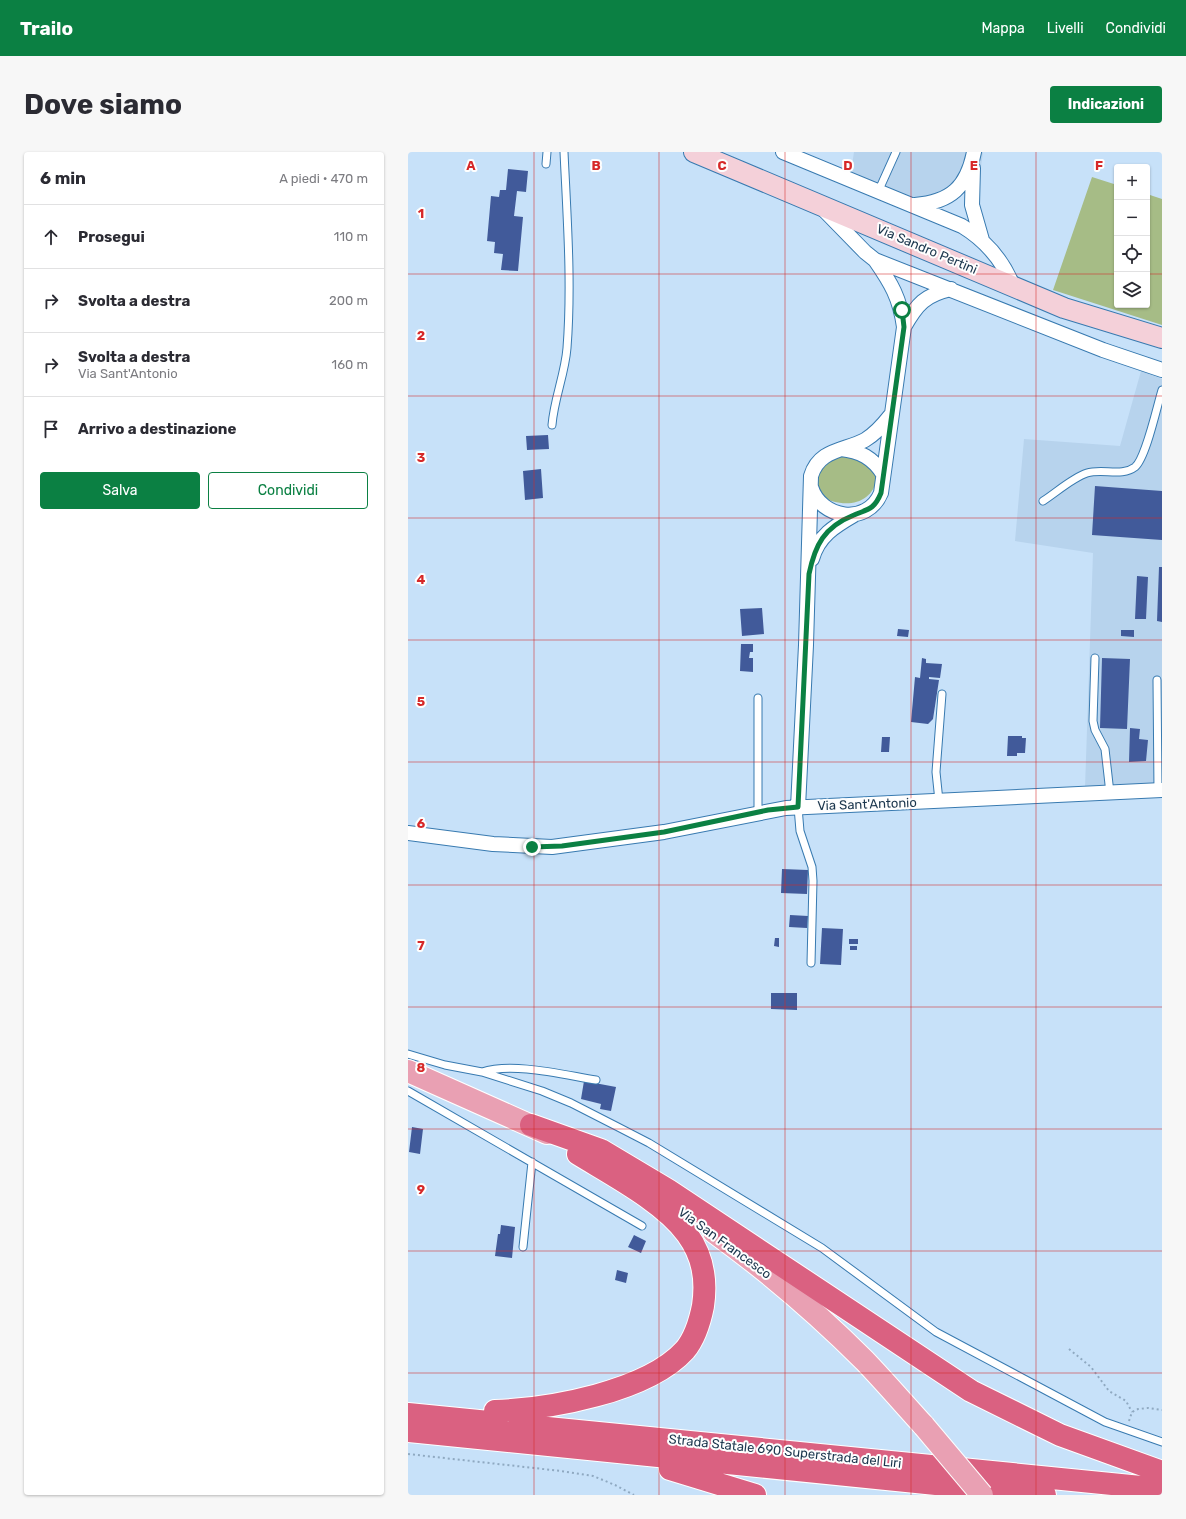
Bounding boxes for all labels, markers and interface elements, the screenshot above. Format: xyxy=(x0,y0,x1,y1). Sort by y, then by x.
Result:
text: Trailo xyxy=(20,17,73,40)
text: Mappa xyxy=(981,20,1025,37)
text: Livelli xyxy=(1047,20,1084,37)
text: Condividi xyxy=(1106,20,1166,37)
button: Indicazioni xyxy=(1050,86,1162,123)
text: Dove siamo xyxy=(24,88,182,121)
text: A xyxy=(466,158,476,173)
text: B xyxy=(591,158,601,173)
text: C xyxy=(717,158,727,173)
text: D xyxy=(843,158,853,173)
text: E xyxy=(970,158,978,173)
text: F xyxy=(1095,158,1103,173)
map controls xyxy=(1114,164,1150,308)
button: + xyxy=(1114,164,1150,200)
text: 6 min xyxy=(40,168,86,188)
text: A piedi · 470 m xyxy=(279,171,368,186)
button: − xyxy=(1114,200,1150,236)
text: 1 xyxy=(418,206,424,221)
street label: Via Sandro Pertini xyxy=(874,221,980,277)
icon: ahead xyxy=(40,226,62,248)
text: Prosegui xyxy=(78,228,145,246)
text: 110 m xyxy=(334,229,368,244)
button: locate xyxy=(1114,236,1150,272)
button: layers xyxy=(1114,272,1150,308)
icon: right xyxy=(40,290,62,312)
text: Svolta a destra xyxy=(78,292,190,310)
text: 200 m xyxy=(329,293,368,308)
route start xyxy=(893,301,911,319)
text: 2 xyxy=(417,328,425,343)
text: Svolta a destra xyxy=(78,348,190,366)
icon: right xyxy=(40,354,62,376)
text: 160 m xyxy=(332,357,368,372)
text: Via Sant'Antonio xyxy=(78,366,178,381)
icon: arrive xyxy=(40,418,62,440)
text: Arrivo a destinazione xyxy=(78,420,236,438)
text: 3 xyxy=(417,450,426,465)
button: Salva xyxy=(40,472,200,509)
button: Condividi xyxy=(208,472,368,509)
text: 4 xyxy=(417,572,426,587)
text: 5 xyxy=(417,694,425,709)
street label: Via Sant'Antonio xyxy=(817,795,917,813)
text: 6 xyxy=(417,816,426,831)
route end xyxy=(523,838,541,856)
text: 7 xyxy=(417,938,425,953)
text: 8 xyxy=(417,1060,426,1075)
text: 9 xyxy=(417,1182,425,1197)
street label: Via San Francesco xyxy=(676,1204,774,1282)
street label: Strada Statale 690 Superstrada del Liri xyxy=(668,1431,902,1471)

